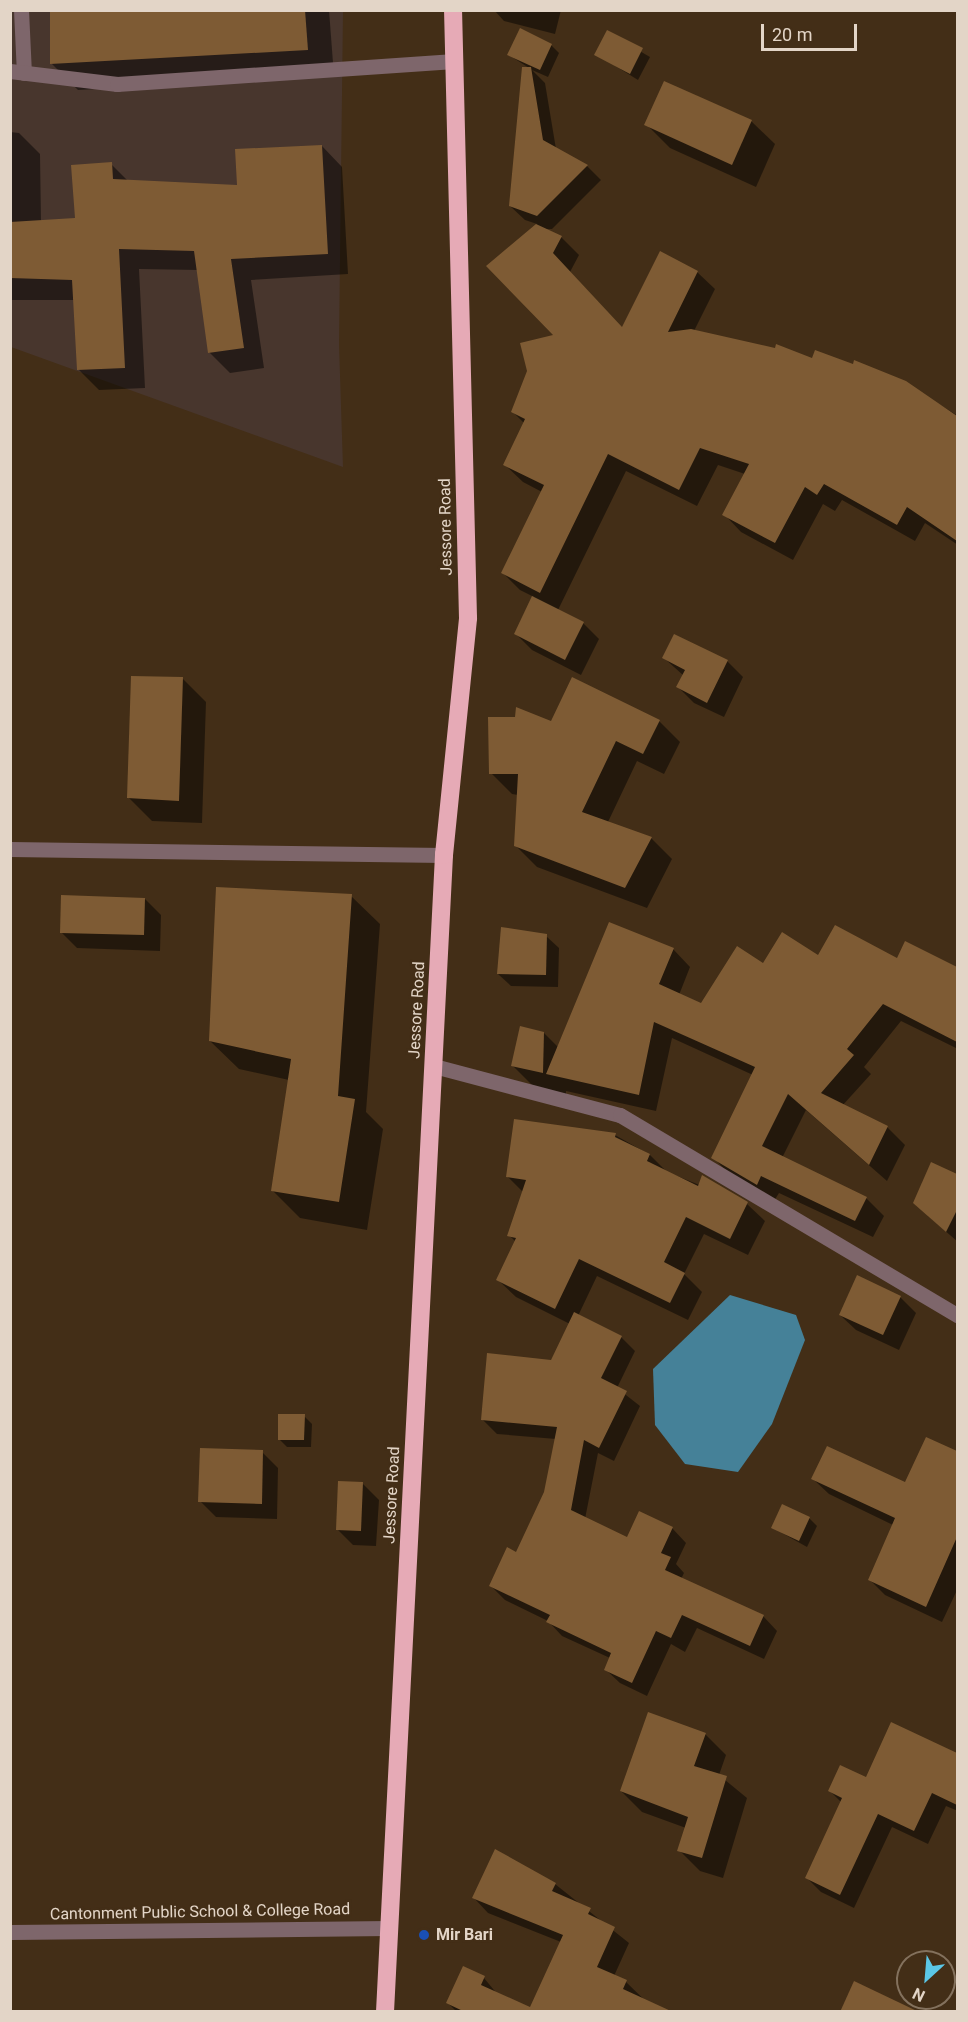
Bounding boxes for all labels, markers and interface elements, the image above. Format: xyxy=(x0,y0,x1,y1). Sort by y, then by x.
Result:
scale bar xyxy=(764,12,860,50)
text: 20 m xyxy=(772,24,812,45)
street label: Jessore Road xyxy=(436,478,456,576)
street label: Jessore Road xyxy=(405,961,429,1059)
street label: Jessore Road xyxy=(380,1446,404,1544)
street label: Cantonment Public School & College Road xyxy=(50,1900,350,1924)
place label: Mir Bari xyxy=(436,1925,493,1945)
marker: Mir Bari xyxy=(417,1928,431,1942)
north arrow xyxy=(896,1950,956,2010)
text: N xyxy=(910,1984,928,2006)

